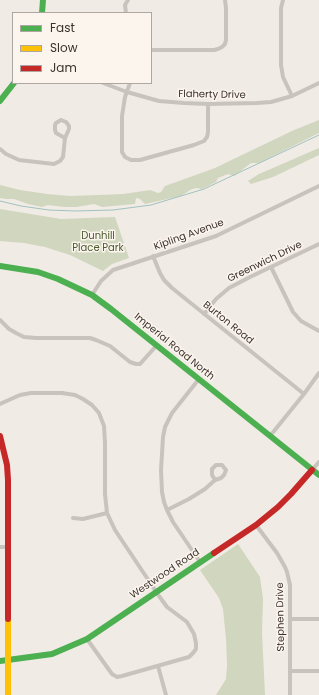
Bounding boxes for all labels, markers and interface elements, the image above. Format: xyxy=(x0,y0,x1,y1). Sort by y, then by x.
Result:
legend xyxy=(12,12,152,84)
text: Fast xyxy=(50,19,75,36)
text: Slow xyxy=(50,39,78,56)
text: Jam xyxy=(50,59,77,76)
street label: Flaherty Drive xyxy=(178,88,246,102)
street label: Kipling Avenue xyxy=(152,217,226,253)
park label: Dunhill Place Park xyxy=(72,230,124,254)
street label: Greenwich Drive xyxy=(226,239,304,285)
street label: Burton Road xyxy=(200,299,256,347)
street label: Imperial Road North xyxy=(131,311,217,383)
street label: Westwood Road xyxy=(128,546,202,602)
street label: Stephen Drive xyxy=(274,582,288,652)

